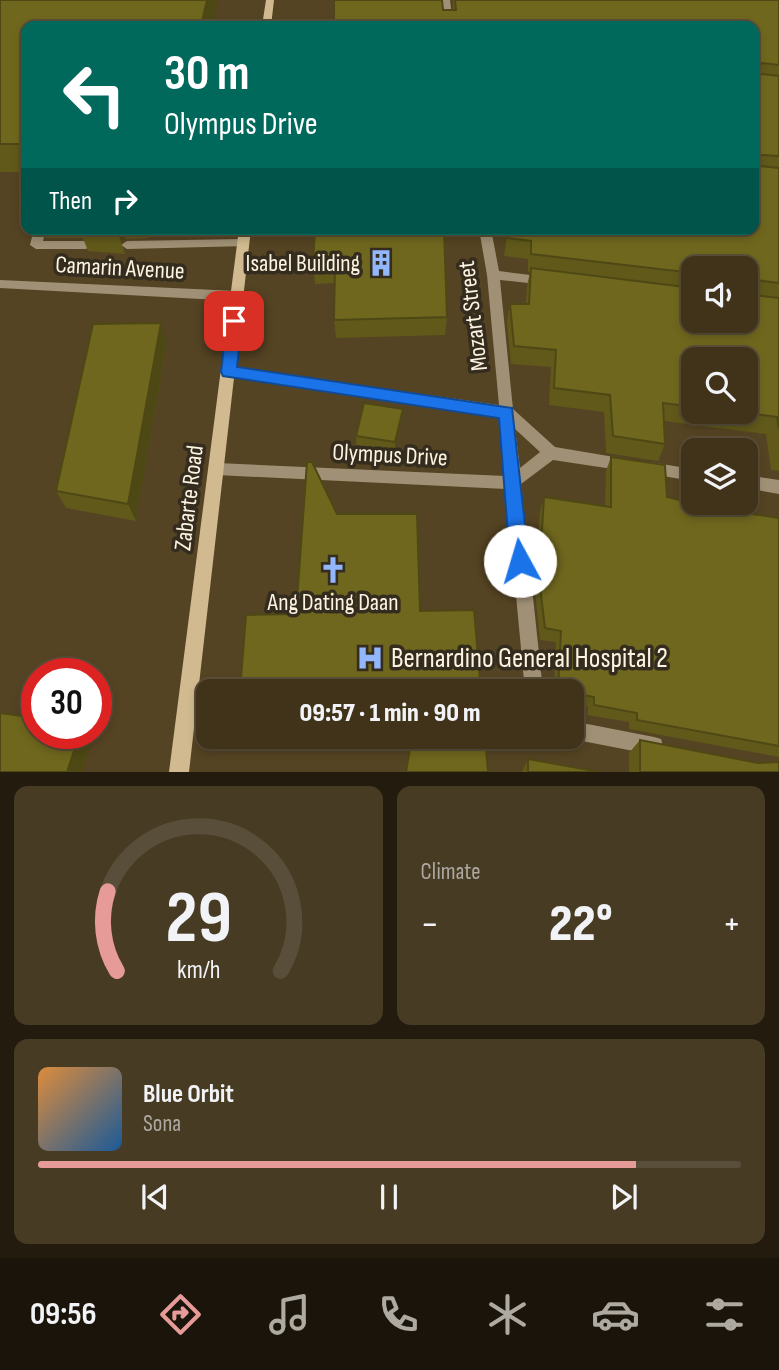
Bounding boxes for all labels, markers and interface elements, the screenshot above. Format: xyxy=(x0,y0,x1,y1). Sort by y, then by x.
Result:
text: 30 m xyxy=(164,45,249,104)
icon: left xyxy=(49,49,140,140)
text: Olympus Drive xyxy=(164,105,318,144)
icon: right xyxy=(106,182,144,220)
text: Then xyxy=(49,186,92,217)
building icon: Isabel Building xyxy=(366,248,396,278)
place label: Isabel Building xyxy=(246,249,360,278)
street label: Camarin Avenue xyxy=(55,250,185,286)
map controls xyxy=(681,256,758,515)
button: sound xyxy=(681,256,758,333)
street label: Mozart Street xyxy=(452,259,494,373)
pin xyxy=(204,291,264,351)
icon: arrive xyxy=(215,302,253,340)
button: search xyxy=(681,347,758,424)
street label: Olympus Drive xyxy=(332,438,448,472)
button: layers xyxy=(681,438,758,515)
street label: Zabarte Road xyxy=(168,444,210,552)
position arrow xyxy=(483,524,557,598)
church icon: Ang Dating Daan xyxy=(318,555,348,585)
place label: Ang Dating Daan xyxy=(266,588,399,617)
place label: Bernardino General Hospital 2 xyxy=(391,642,668,675)
hospital icon: Bernardino General Hospital 2 xyxy=(355,643,385,673)
speed limit sign: 30 xyxy=(21,658,112,749)
text: 09:57 · 1 min · 90 m xyxy=(300,698,480,729)
text: Climate xyxy=(421,858,480,886)
text: 29 xyxy=(165,876,231,964)
text: 22° xyxy=(549,893,613,956)
text: − xyxy=(421,902,439,947)
text: + xyxy=(722,902,741,947)
text: km/h xyxy=(177,955,220,986)
text: Blue Orbit xyxy=(143,1079,234,1110)
text: Sona xyxy=(143,1110,181,1138)
icon: previous xyxy=(136,1178,174,1216)
icon: pause xyxy=(370,1178,408,1216)
icon: next xyxy=(605,1178,643,1216)
icon: directions xyxy=(156,1290,205,1339)
icon: music xyxy=(265,1290,314,1339)
icon: phone xyxy=(374,1290,423,1339)
icon: climate xyxy=(483,1290,532,1339)
icon: car xyxy=(591,1290,640,1339)
icon: filters xyxy=(700,1290,749,1339)
text: 09:56 xyxy=(30,1295,97,1334)

